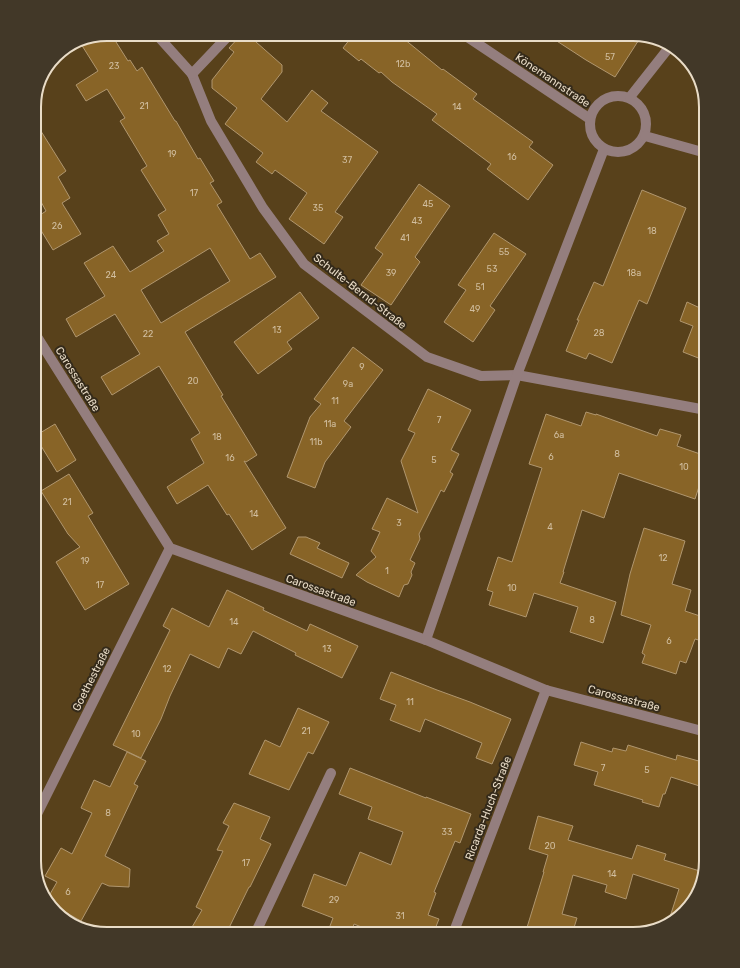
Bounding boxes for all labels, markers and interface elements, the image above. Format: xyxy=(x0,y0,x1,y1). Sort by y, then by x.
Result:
street label: Könemannstraße xyxy=(513,51,593,110)
house number: 57 xyxy=(605,52,615,62)
house number: 12b xyxy=(396,59,410,69)
house number: 23 xyxy=(109,61,119,71)
house number: 21 xyxy=(139,101,149,111)
house number: 14 xyxy=(452,102,462,112)
house number: 19 xyxy=(167,149,177,159)
house number: 16 xyxy=(507,152,517,162)
house number: 37 xyxy=(342,155,352,165)
house number: 17 xyxy=(190,188,199,198)
house number: 45 xyxy=(423,199,433,209)
house number: 35 xyxy=(313,203,323,213)
house number: 43 xyxy=(412,216,423,226)
house number: 26 xyxy=(52,221,63,231)
house number: 18 xyxy=(647,226,657,236)
house number: 41 xyxy=(400,233,410,243)
house number: 55 xyxy=(499,247,509,257)
street label: Schulte-Bernd-Straße xyxy=(311,251,409,332)
house number: 53 xyxy=(487,264,497,274)
house number: 39 xyxy=(386,268,396,278)
house number: 18a xyxy=(627,268,641,278)
house number: 24 xyxy=(106,270,117,280)
house number: 51 xyxy=(475,282,485,292)
house number: 49 xyxy=(470,304,480,314)
house number: 13 xyxy=(272,325,282,335)
house number: 28 xyxy=(593,328,605,338)
house number: 22 xyxy=(143,329,153,339)
street label: Carossastraße xyxy=(53,345,103,414)
house number: 9 xyxy=(359,362,365,372)
house number: 20 xyxy=(188,376,199,386)
house number: 9a xyxy=(343,379,353,389)
house number: 11 xyxy=(331,396,339,406)
house number: 7 xyxy=(437,415,442,425)
house number: 11a xyxy=(324,419,336,429)
house number: 6a xyxy=(554,430,564,440)
house number: 18 xyxy=(212,432,222,442)
house number: 11b xyxy=(309,437,323,447)
house number: 8 xyxy=(614,449,620,459)
house number: 6 xyxy=(548,452,554,462)
house number: 16 xyxy=(225,453,235,463)
house number: 5 xyxy=(431,455,437,465)
house number: 10 xyxy=(679,462,689,472)
house number: 21 xyxy=(62,497,72,507)
house number: 14 xyxy=(249,509,259,519)
house number: 3 xyxy=(396,518,402,528)
house number: 4 xyxy=(547,522,553,532)
house number: 12 xyxy=(658,553,668,563)
house number: 19 xyxy=(80,556,90,566)
house number: 1 xyxy=(385,566,389,576)
street label: Carossastraße xyxy=(284,572,358,609)
house number: 17 xyxy=(96,580,105,590)
house number: 10 xyxy=(507,583,517,593)
house number: 8 xyxy=(589,615,595,625)
house number: 14 xyxy=(229,617,239,627)
house number: 6 xyxy=(666,636,672,646)
house number: 13 xyxy=(322,644,332,654)
street label: Goethestraße xyxy=(70,645,113,713)
house number: 12 xyxy=(162,664,172,674)
street label: Carossastraße xyxy=(587,683,661,714)
house number: 11 xyxy=(406,697,414,707)
house number: 21 xyxy=(301,726,311,736)
house number: 10 xyxy=(131,729,141,739)
street label: Ricarda-Huch-Straße xyxy=(463,754,514,862)
house number: 7 xyxy=(601,763,606,773)
house number: 5 xyxy=(644,765,650,775)
house number: 8 xyxy=(105,808,111,818)
house number: 33 xyxy=(442,827,452,837)
house number: 20 xyxy=(545,841,556,851)
house number: 17 xyxy=(242,858,251,868)
house number: 14 xyxy=(607,869,617,879)
house number: 6 xyxy=(65,887,71,897)
house number: 29 xyxy=(329,895,339,905)
house number: 31 xyxy=(395,911,405,921)

